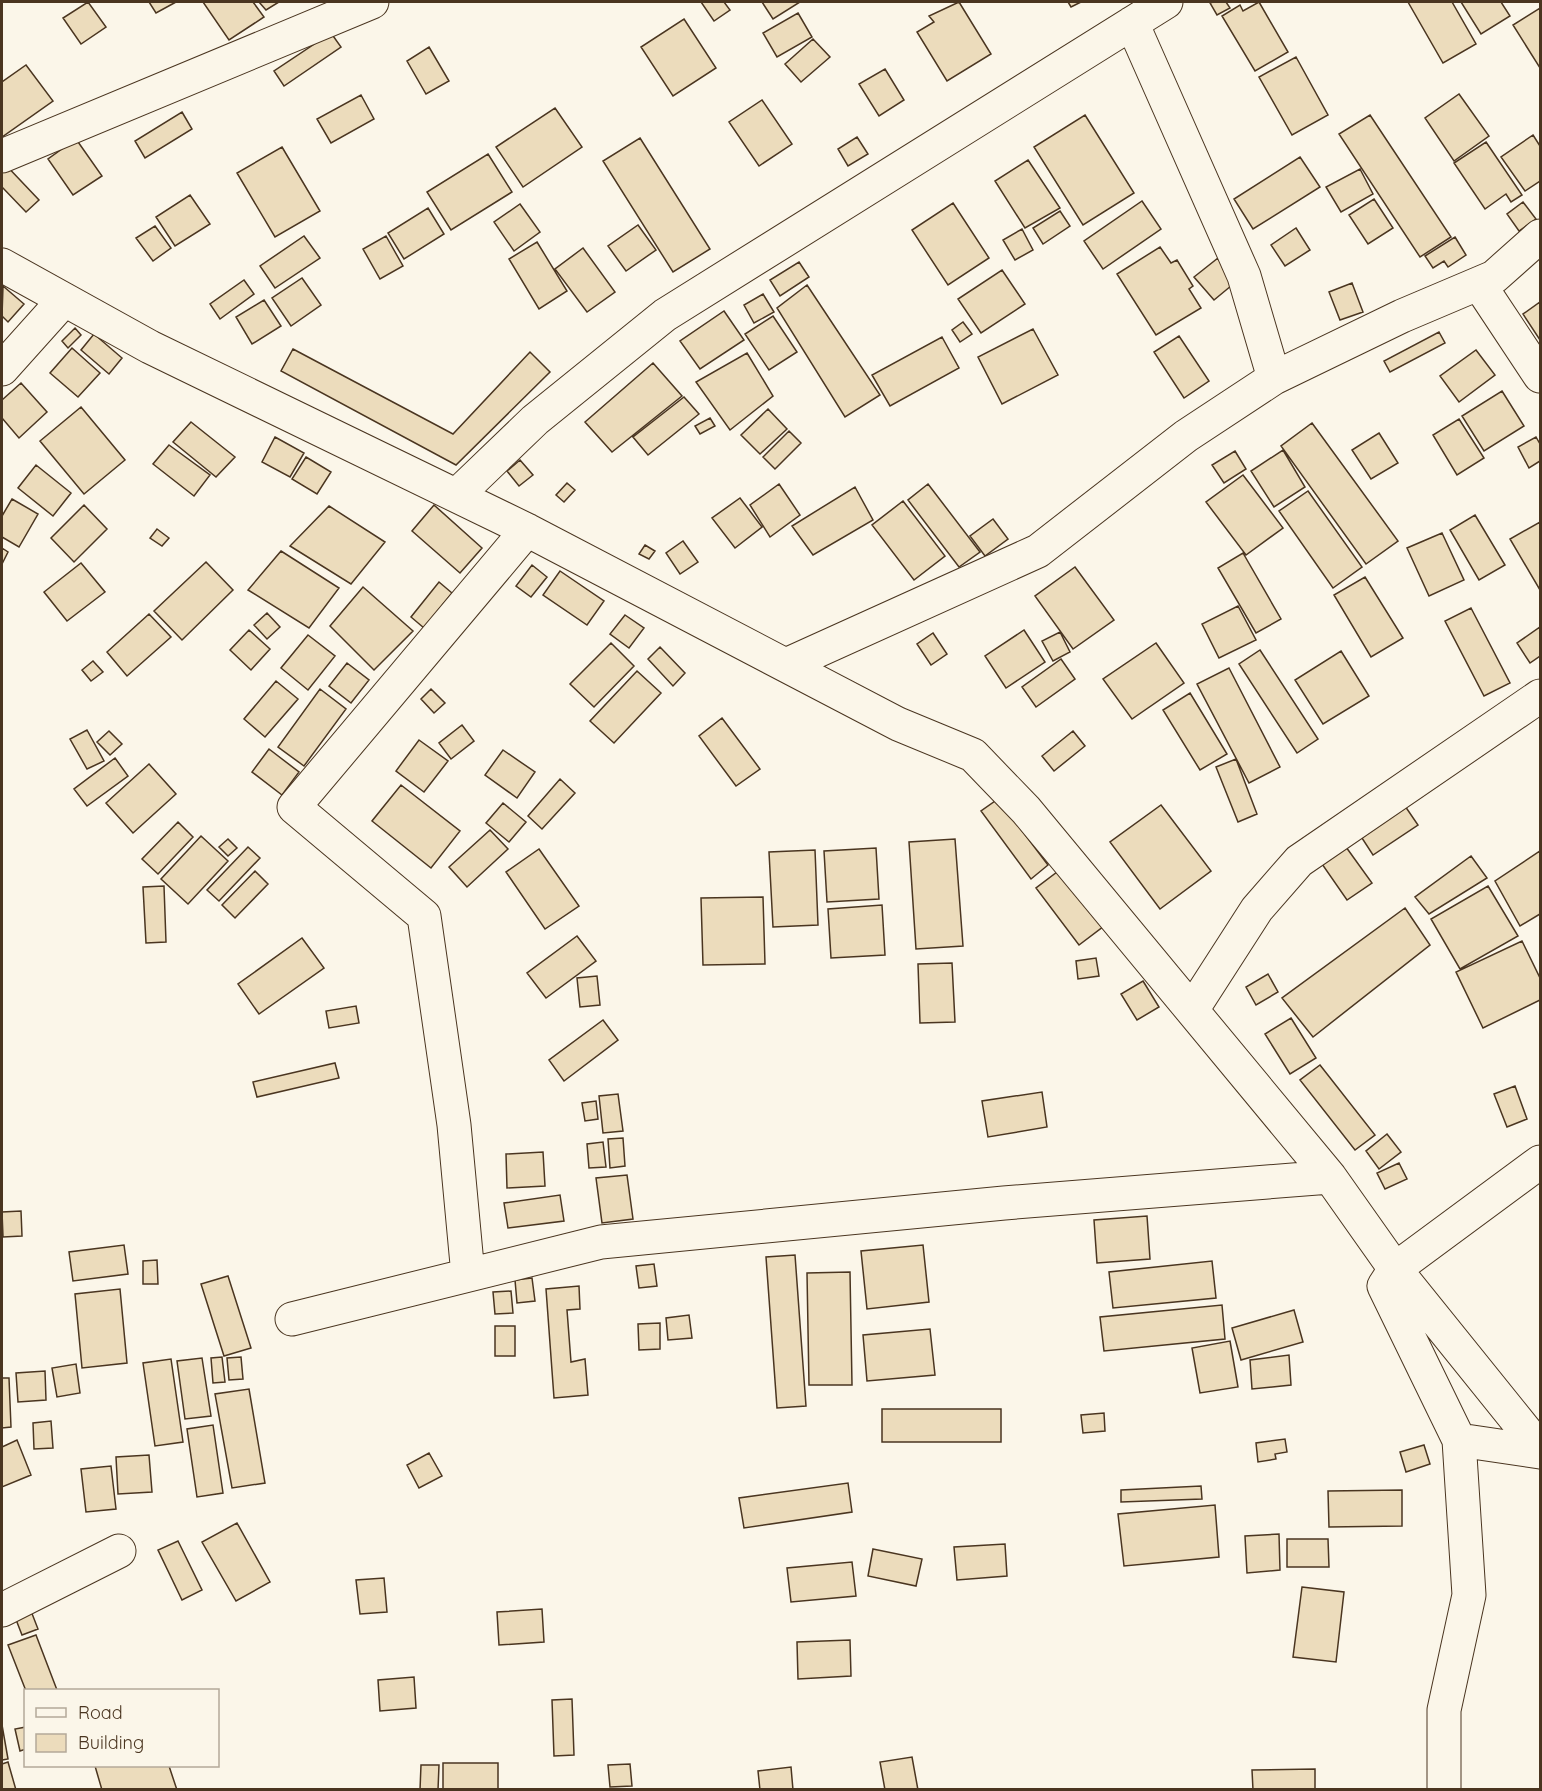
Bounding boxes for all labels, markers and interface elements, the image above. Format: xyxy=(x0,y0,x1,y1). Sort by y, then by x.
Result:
legend xyxy=(24,1689,219,1767)
text: Road xyxy=(78,1701,123,1724)
text: Building xyxy=(78,1731,144,1754)

